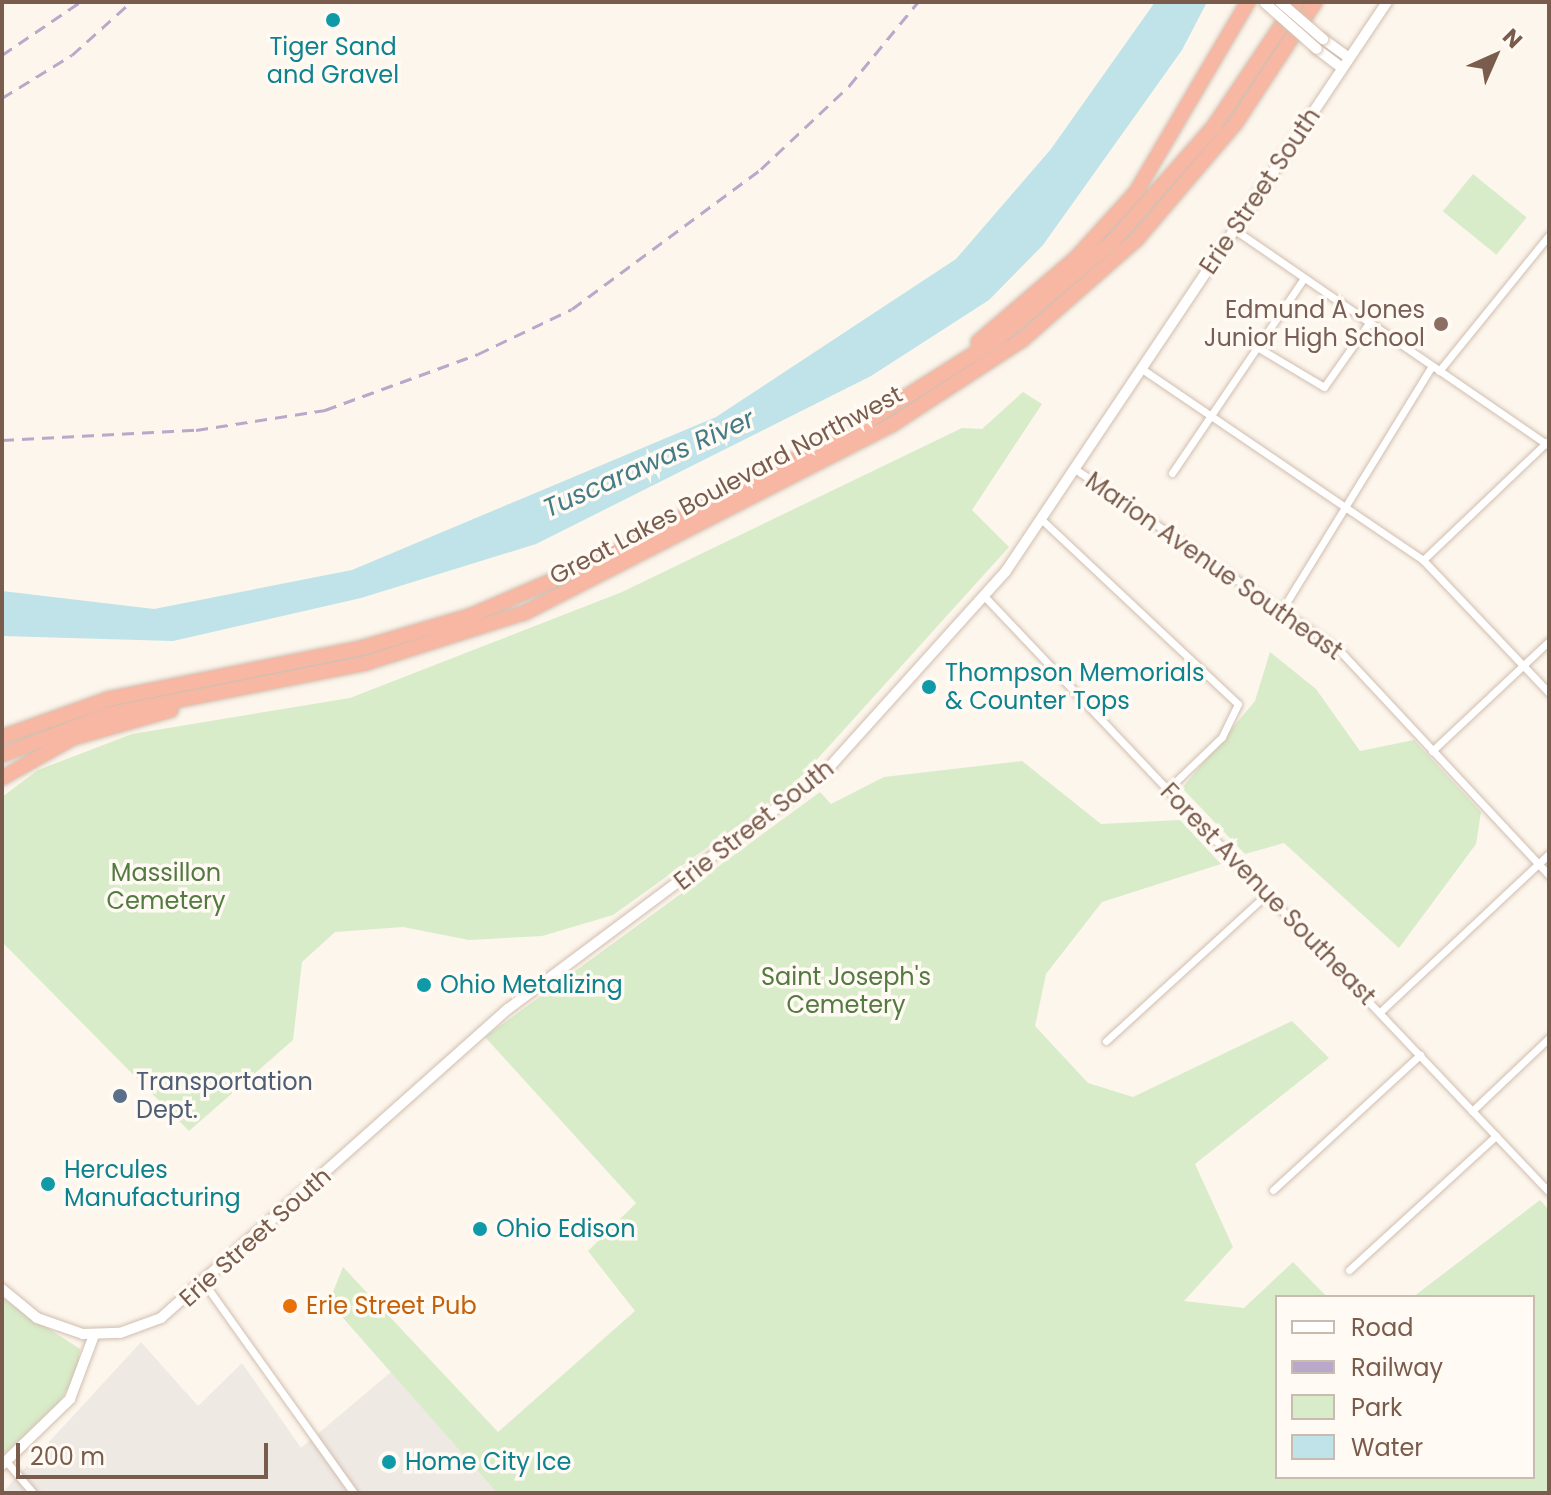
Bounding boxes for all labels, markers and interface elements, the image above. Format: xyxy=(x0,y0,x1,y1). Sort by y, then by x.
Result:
marker: Tiger Sand and Gravel xyxy=(324,11,342,29)
north arrow xyxy=(1455,16,1535,96)
text: N xyxy=(1496,22,1529,55)
place label: Tiger Sand and Gravel xyxy=(267,33,399,89)
street label: Erie Street South xyxy=(1194,103,1326,279)
place label: Edmund A Jones Junior High School xyxy=(1204,296,1425,352)
marker: Edmund A Jones Junior High School xyxy=(1432,315,1450,333)
street label: Great Lakes Boulevard Northwest xyxy=(545,380,907,590)
water label: Tuscarawas River xyxy=(539,403,759,525)
street label: Marion Avenue Southeast xyxy=(1080,466,1348,666)
place label: Thompson Memorials & Counter Tops xyxy=(945,659,1204,715)
marker: Thompson Memorials & Counter Tops xyxy=(920,678,938,696)
street label: Erie Street South xyxy=(669,754,839,896)
street label: Forest Avenue Southeast xyxy=(1155,777,1381,1011)
park label: Massillon Cemetery xyxy=(106,859,226,915)
park label: Saint Joseph's Cemetery xyxy=(761,963,931,1019)
place label: Ohio Metalizing xyxy=(440,971,623,999)
marker: Ohio Metalizing xyxy=(415,976,433,994)
place label: Transportation Dept. xyxy=(136,1068,313,1124)
marker: Transportation Dept. xyxy=(111,1087,129,1105)
place label: Hercules Manufacturing xyxy=(64,1156,241,1212)
street label: Erie Street South xyxy=(173,1161,337,1313)
marker: Hercules Manufacturing xyxy=(39,1175,57,1193)
place label: Ohio Edison xyxy=(496,1215,636,1243)
marker: Ohio Edison xyxy=(471,1220,489,1238)
place label: Erie Street Pub xyxy=(306,1292,477,1320)
legend xyxy=(1275,1295,1535,1479)
marker: Erie Street Pub xyxy=(281,1297,299,1315)
text: Road xyxy=(1351,1311,1413,1344)
text: Railway xyxy=(1351,1351,1443,1384)
text: Park xyxy=(1351,1391,1402,1424)
scale bar xyxy=(20,1427,272,1477)
text: Water xyxy=(1351,1431,1423,1464)
text: 200 m xyxy=(30,1440,105,1473)
place label: Home City Ice xyxy=(405,1448,571,1476)
marker: Home City Ice xyxy=(380,1453,398,1471)

